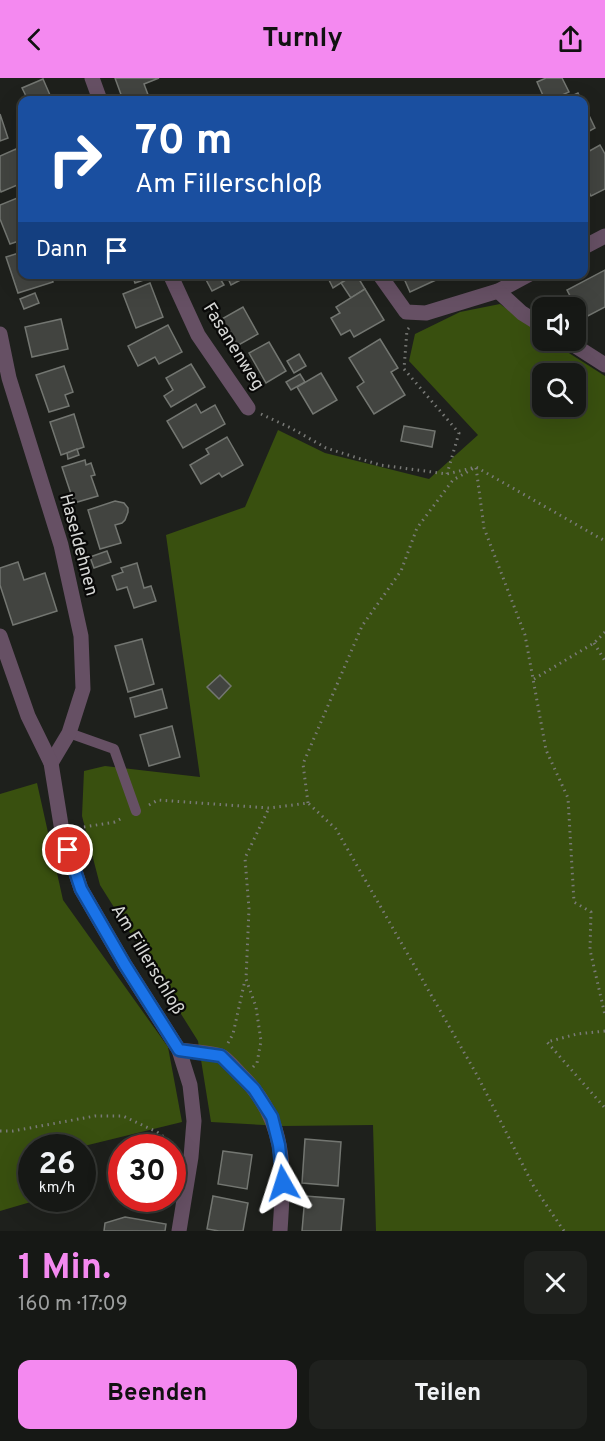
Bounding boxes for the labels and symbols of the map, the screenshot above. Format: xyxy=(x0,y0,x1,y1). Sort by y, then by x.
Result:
street label: Fasanenweg xyxy=(197,299,269,395)
street label: Haseldehnen xyxy=(53,491,103,599)
pin xyxy=(42,824,93,875)
street label: Am Fillerschloß xyxy=(105,901,189,1019)
speed limit sign: 30 xyxy=(108,1134,186,1212)
position arrow xyxy=(251,1151,315,1215)

